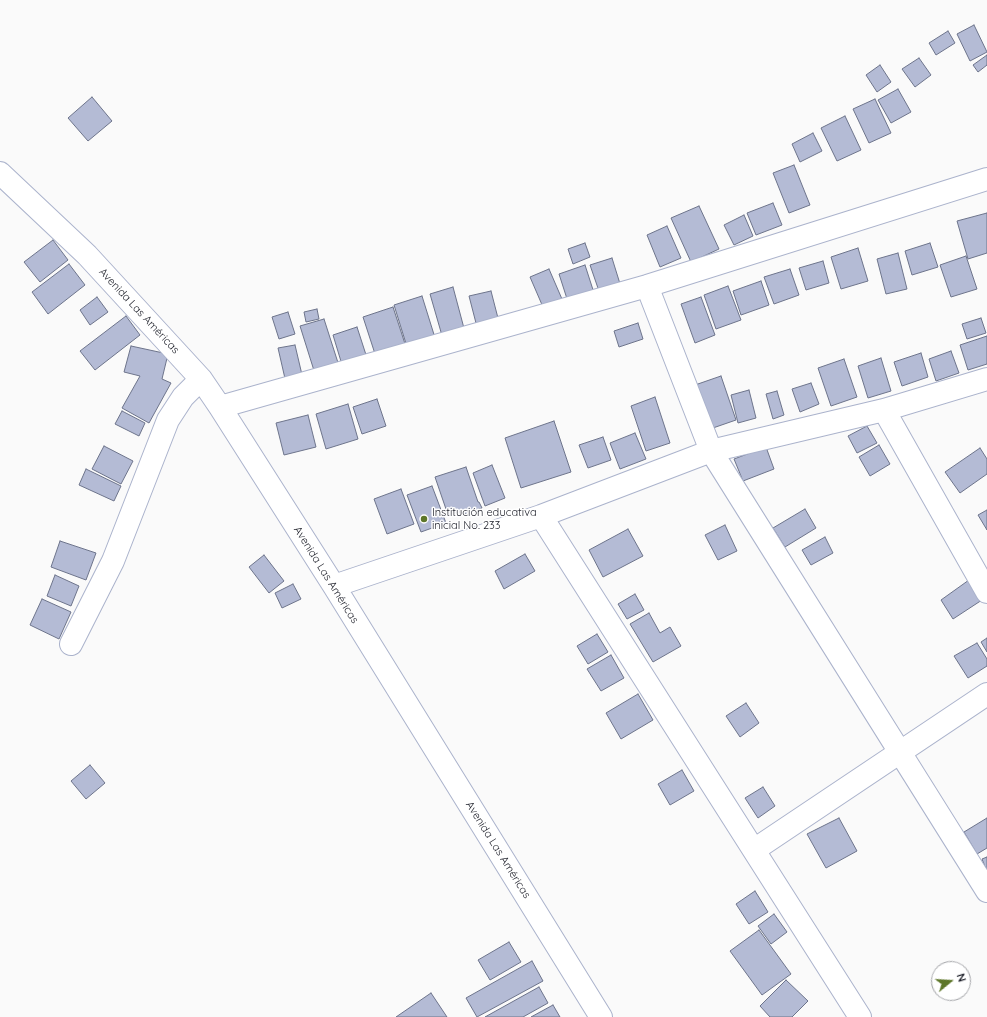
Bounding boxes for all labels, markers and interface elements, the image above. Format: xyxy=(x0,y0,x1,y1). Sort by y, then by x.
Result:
street label: Avenida Las Américas xyxy=(96,266,182,356)
place label: Institución educativa inicial No. 233 xyxy=(432,506,537,532)
marker: Institución educativa inicial No. 233 xyxy=(419,514,429,524)
street label: Avenida Las Américas xyxy=(291,524,361,626)
street label: Avenida Las Américas xyxy=(463,799,533,901)
north arrow xyxy=(931,961,971,1001)
text: N xyxy=(954,972,969,984)

